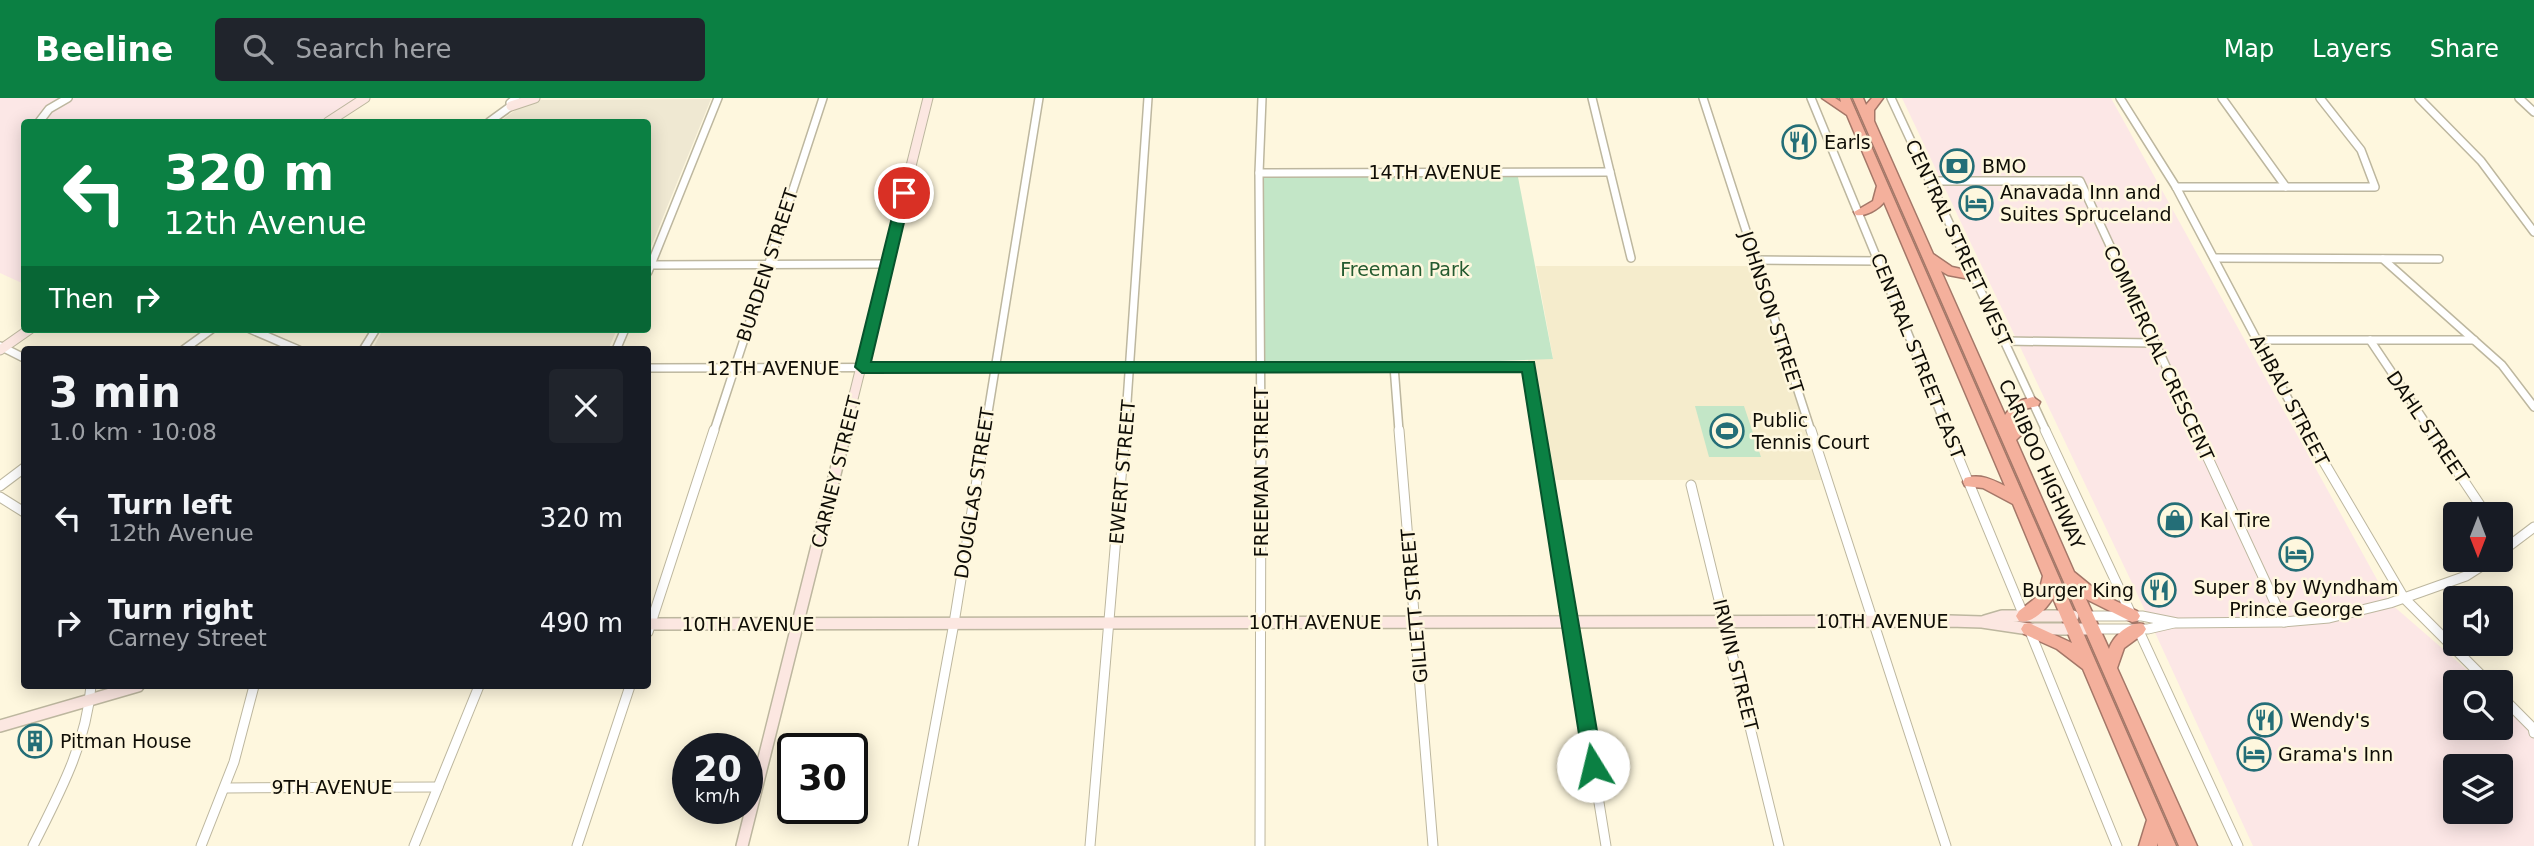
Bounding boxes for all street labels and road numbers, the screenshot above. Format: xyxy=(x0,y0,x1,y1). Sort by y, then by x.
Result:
street label: CENTRAL STREET WEST xyxy=(1901,136,2017,350)
street label: 14TH AVENUE xyxy=(1368,161,1502,183)
street label: BURDEN STREET xyxy=(732,185,802,344)
street label: JOHNSON STREET xyxy=(1735,227,1809,396)
street label: COMMERCIAL CRESCENT xyxy=(2099,242,2219,465)
street label: CENTRAL STREET EAST xyxy=(1867,250,1970,463)
street label: AHBAU STREET xyxy=(2246,330,2334,470)
street label: 12TH AVENUE xyxy=(706,357,840,379)
street label: DAHL STREET xyxy=(2382,367,2474,488)
street label: CARIBOO HIGHWAY xyxy=(1995,376,2090,553)
street label: FREEMAN STREET xyxy=(1250,386,1272,557)
street label: CARNEY STREET xyxy=(806,393,866,550)
street label: EWERT STREET xyxy=(1105,399,1139,545)
street label: DOUGLAS STREET xyxy=(950,406,998,580)
street label: GILLETT STREET xyxy=(1396,527,1432,684)
street label: IRWIN STREET xyxy=(1709,597,1763,734)
street label: 10TH AVENUE xyxy=(1815,610,1949,632)
street label: 10TH AVENUE xyxy=(1248,611,1382,633)
street label: 10TH AVENUE xyxy=(681,613,815,635)
street label: 9TH AVENUE xyxy=(272,776,392,798)

